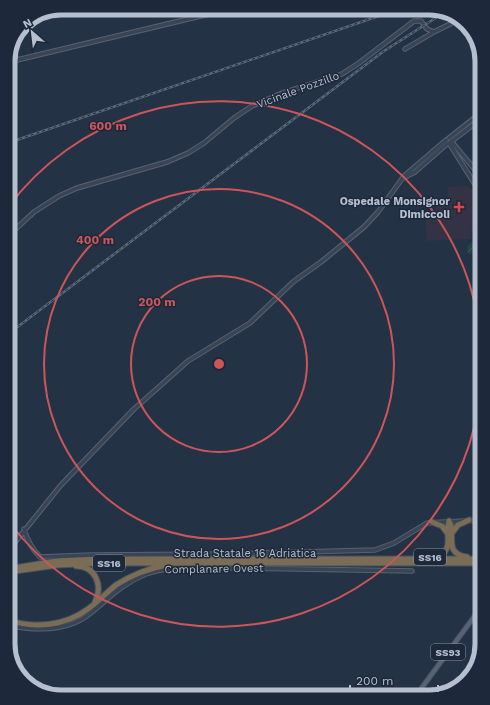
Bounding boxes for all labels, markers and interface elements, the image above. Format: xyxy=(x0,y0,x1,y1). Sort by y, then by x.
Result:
north arrow xyxy=(12,12,52,52)
text: N xyxy=(21,16,34,31)
street label: Vicinale Pozzillo xyxy=(255,69,341,111)
text: 600 m xyxy=(89,119,127,133)
place label: Ospedale Monsignor Dimiccoli xyxy=(340,195,450,221)
marker: Ospedale Monsignor Dimiccoli xyxy=(453,201,465,213)
text: 400 m xyxy=(76,233,114,247)
text: 200 m xyxy=(138,295,176,309)
centre of rings xyxy=(212,357,226,371)
street label: Strada Statale 16 Adriatica xyxy=(174,547,316,560)
road number: SS16 xyxy=(414,549,446,565)
road number: SS16 xyxy=(93,555,125,571)
street label: Complanare Ovest xyxy=(164,562,264,576)
road number: SS93 xyxy=(431,644,465,660)
scale bar xyxy=(350,667,438,693)
text: 200 m xyxy=(356,674,393,688)

